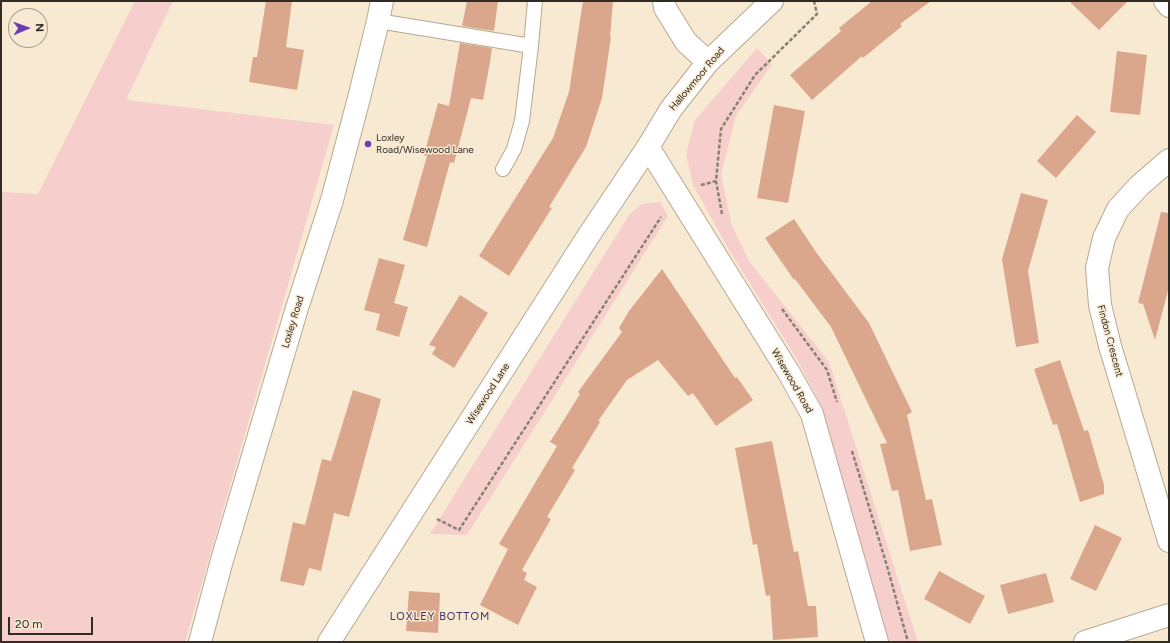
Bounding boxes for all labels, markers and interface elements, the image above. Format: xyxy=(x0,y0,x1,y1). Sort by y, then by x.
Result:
north arrow xyxy=(8,8,48,48)
text: N xyxy=(33,23,46,32)
street label: Hallowmoor Road xyxy=(667,45,727,113)
place label: Loxley Road/Wisewood Lane xyxy=(376,132,474,156)
marker: Loxley Road/Wisewood Lane xyxy=(363,139,373,149)
street label: Loxley Road xyxy=(279,294,307,350)
street label: Findon Crescent xyxy=(1095,304,1125,378)
street label: Wisewood Road xyxy=(769,347,815,415)
street label: Wisewood Lane xyxy=(464,361,512,427)
scale bar xyxy=(10,609,95,635)
district label: LOXLEY BOTTOM xyxy=(390,610,490,624)
text: 20 m xyxy=(15,617,43,631)

